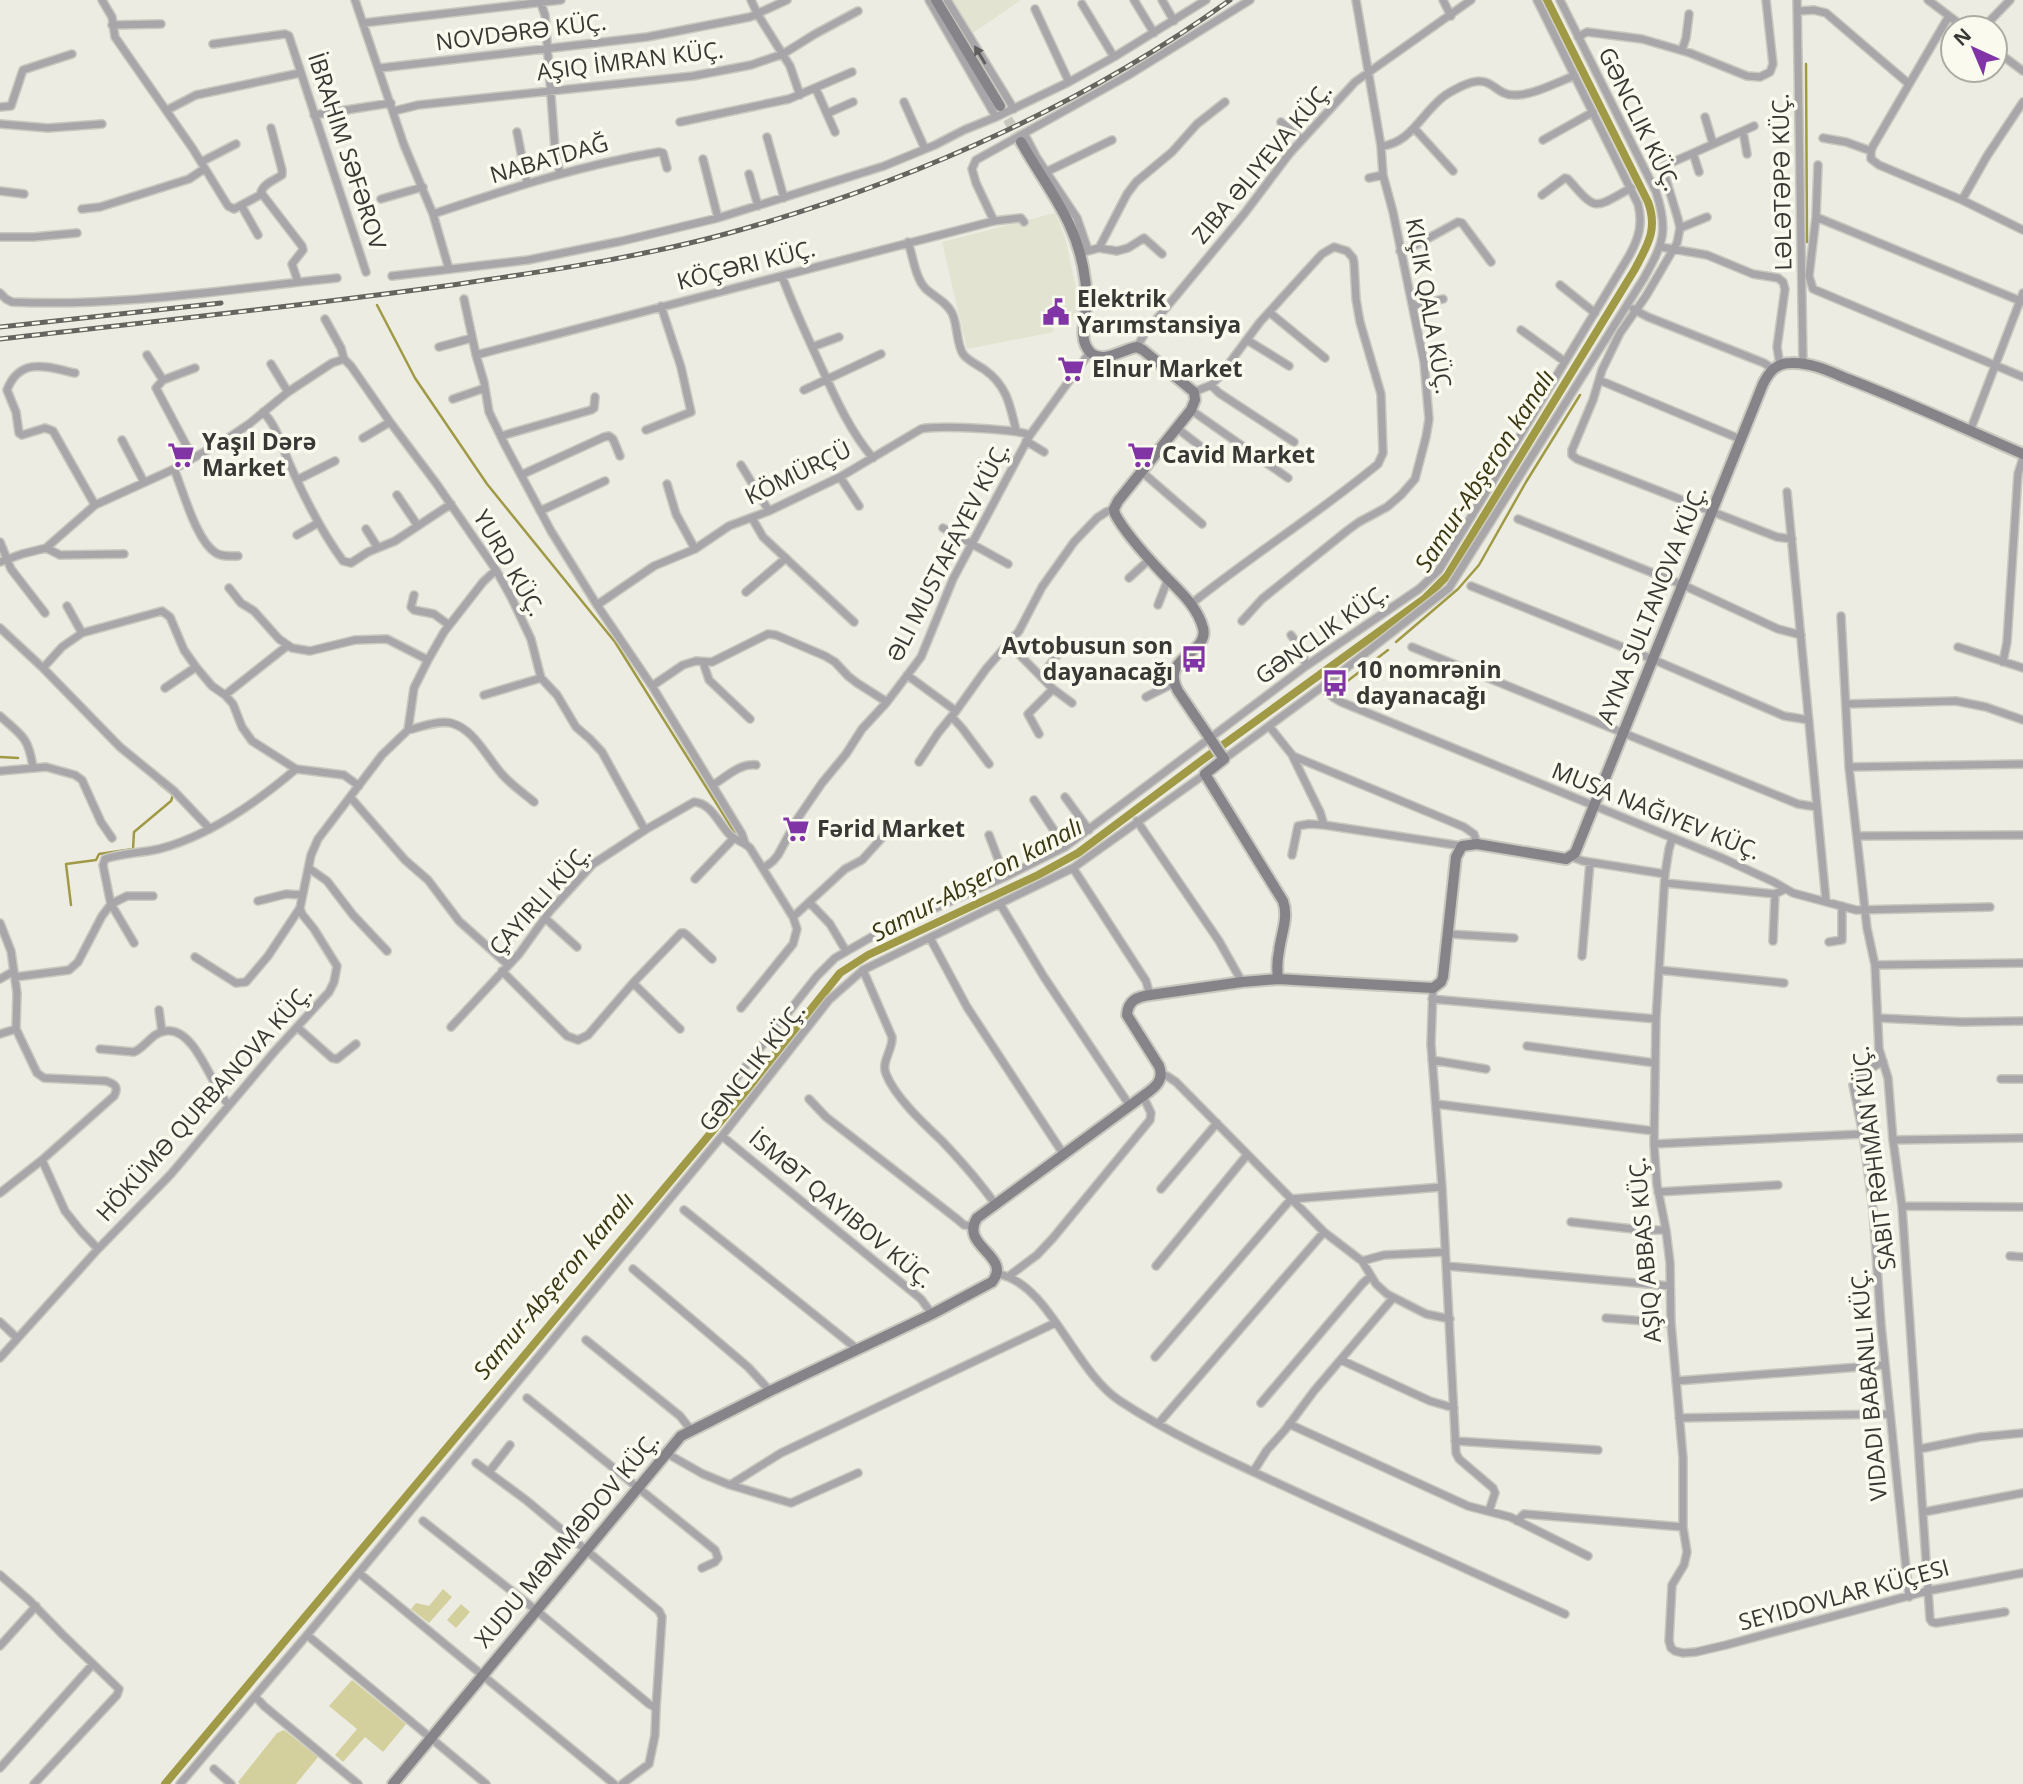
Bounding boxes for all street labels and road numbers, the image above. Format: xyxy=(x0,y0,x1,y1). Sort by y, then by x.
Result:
street label: NOVDƏRƏ KÜÇ. xyxy=(434,5,608,57)
street label: AŞIQ İMRAN KÜÇ. xyxy=(535,33,725,87)
street label: GƏNCLIK KÜÇ. xyxy=(1591,42,1688,196)
street label: İBRAHIM SƏFƏROV xyxy=(301,48,395,253)
street label: ZIBA ƏLIYEVA KÜÇ. xyxy=(1184,75,1338,250)
street label: LƏLƏTƏPƏ KÜÇ. xyxy=(1763,93,1799,271)
street label: NABATDAĞ xyxy=(486,126,612,190)
street label: KIÇIK QALA KÜÇ. xyxy=(1399,215,1461,396)
street label: KÖÇƏRI KÜÇ. xyxy=(673,231,818,297)
street label: KÖMÜRÇÜ xyxy=(739,433,856,512)
street label: ƏLI MUSTAFAYEV KÜÇ. xyxy=(878,436,1016,667)
street label: AYNA SULTANOVA KÜÇ. xyxy=(1589,481,1714,729)
street label: YURD KÜÇ. xyxy=(467,503,553,622)
street label: GƏNCLIK KÜÇ. xyxy=(1248,575,1394,691)
street label: MUSA NAĞIYEV KÜÇ. xyxy=(1547,754,1765,867)
street label: ÇAYIRLI KÜÇ. xyxy=(481,837,597,961)
street label: HÖKÜMƏ QURBANOVA KÜÇ. xyxy=(88,977,318,1228)
street label: GƏNCLIK KÜÇ. xyxy=(691,995,812,1138)
street label: SABIT RƏHMAN KÜÇ. xyxy=(1843,1044,1903,1272)
street label: İSMƏT QAYIBOV KÜÇ. xyxy=(743,1122,940,1295)
street label: AŞIQ ABBAS KÜÇ. xyxy=(1620,1156,1668,1344)
street label: VIDADI BABANLI KÜÇ. xyxy=(1842,1268,1894,1502)
street label: XUDU MƏMMƏDOV KÜÇ. xyxy=(467,1425,666,1654)
street label: SEYIDOVLAR KÜÇESI xyxy=(1735,1551,1953,1638)

